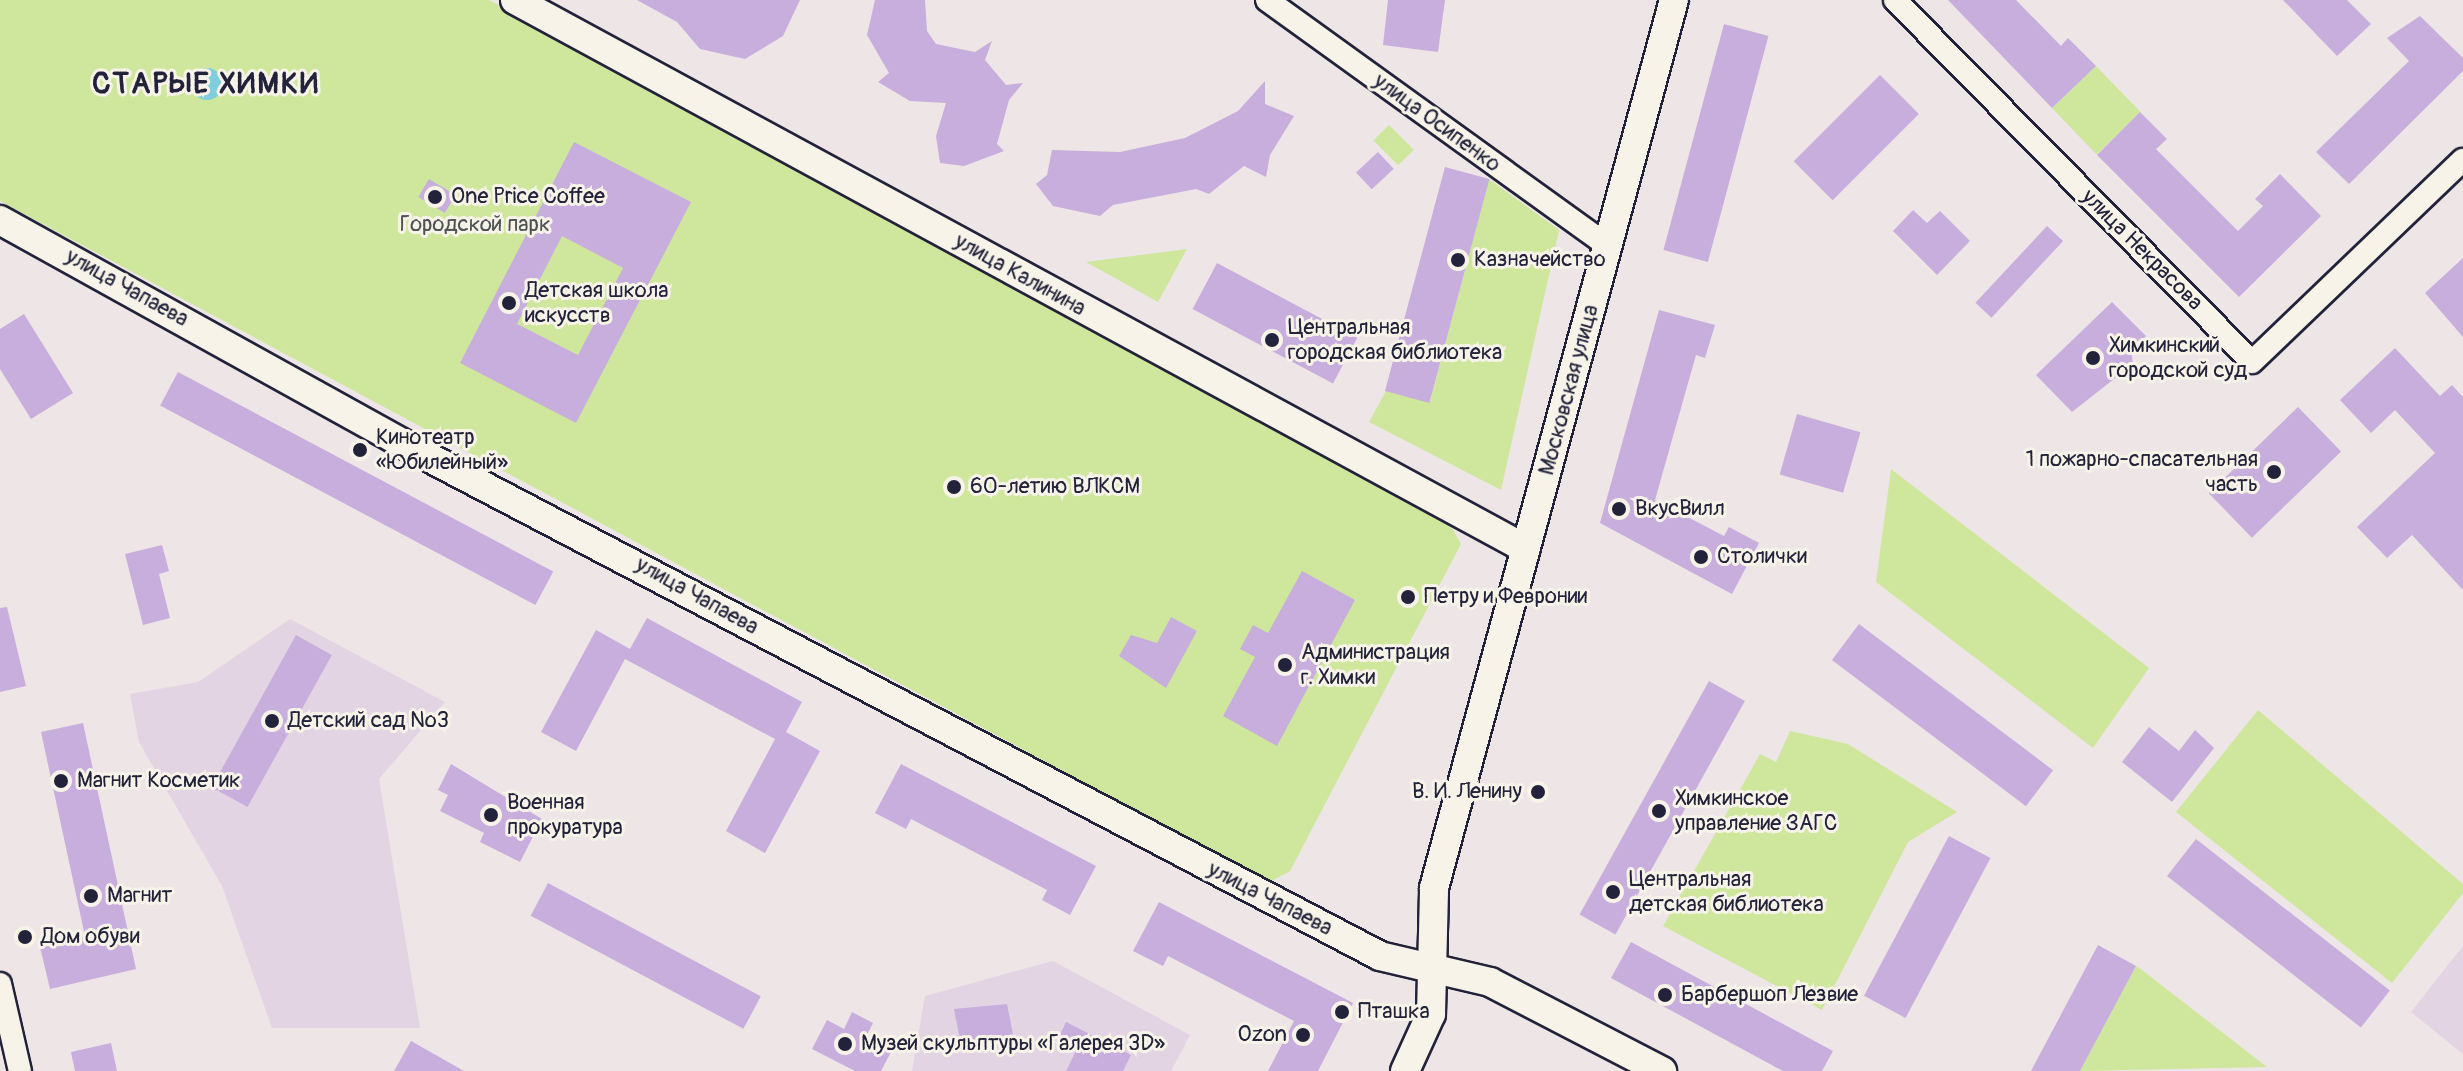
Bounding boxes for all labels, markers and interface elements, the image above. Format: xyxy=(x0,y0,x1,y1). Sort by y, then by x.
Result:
district label: СТАРЫЕ ХИМКИ xyxy=(92,66,320,102)
street label: улица Осипенко xyxy=(1368,68,1506,178)
place label: One Price Coffee xyxy=(451,184,605,210)
street label: улица Некрасова xyxy=(2076,184,2208,316)
marker: One Price Coffee xyxy=(426,188,444,206)
park label: Городской парк xyxy=(400,212,550,238)
street label: улица Калинина xyxy=(950,228,1090,322)
street label: улица Чапаева xyxy=(61,243,193,333)
place label: Казначейство xyxy=(1474,247,1606,273)
marker: Казначейство xyxy=(1449,251,1467,269)
place label: Детская школа искусств xyxy=(525,277,668,328)
marker: Детская школа искусств xyxy=(500,294,518,312)
street label: Московская улица xyxy=(1534,302,1604,478)
place label: Центральная городская библиотека xyxy=(1288,314,1502,366)
marker: Центральная городская библиотека xyxy=(1263,331,1281,349)
place label: Химкинский городской суд xyxy=(2109,332,2247,384)
marker: Химкинский городской суд xyxy=(2084,349,2102,367)
place label: Кинотеатр «Юбилейный» xyxy=(376,424,508,476)
marker: Кинотеатр «Юбилейный» xyxy=(351,441,369,459)
place label: 1 пожарно-спасательная часть xyxy=(2026,446,2258,498)
marker: 1 пожарно-спасательная часть xyxy=(2265,463,2283,481)
place label: 60-летию ВЛКСМ xyxy=(970,474,1140,500)
marker: 60-летию ВЛКСМ xyxy=(945,478,963,496)
place label: ВкусВилл xyxy=(1635,496,1725,522)
marker: ВкусВилл xyxy=(1610,500,1628,518)
place label: Столички xyxy=(1717,544,1807,570)
marker: Столички xyxy=(1692,548,1710,566)
street label: улица Чапаева xyxy=(631,551,763,641)
place label: Петру и Февронии xyxy=(1424,584,1587,610)
marker: Петру и Февронии xyxy=(1399,588,1417,606)
place label: Администрация г. Химки xyxy=(1301,639,1450,690)
marker: Администрация г. Химки xyxy=(1276,656,1294,674)
place label: Детский сад №3 xyxy=(288,708,449,734)
marker: Детский сад №3 xyxy=(263,712,281,730)
place label: Магнит Косметик xyxy=(77,768,240,794)
marker: Магнит Косметик xyxy=(52,772,70,790)
place label: В. И. Ленину xyxy=(1412,779,1522,805)
marker: В. И. Ленину xyxy=(1529,783,1547,801)
place label: Химкинское управление ЗАГС xyxy=(1675,785,1837,836)
place label: Военная прокуратура xyxy=(507,789,623,840)
marker: Химкинское управление ЗАГС xyxy=(1650,802,1668,820)
marker: Военная прокуратура xyxy=(482,806,500,824)
street label: улица Чапаева xyxy=(1203,856,1337,942)
place label: Центральная детская библиотека xyxy=(1629,866,1824,918)
place label: Магнит xyxy=(107,883,172,909)
marker: Центральная детская библиотека xyxy=(1604,883,1622,901)
marker: Магнит xyxy=(82,887,100,905)
place label: Дом обуви xyxy=(41,924,140,950)
marker: Дом обуви xyxy=(16,928,34,946)
place label: Барбершоп Лезвие xyxy=(1681,982,1858,1008)
marker: Барбершоп Лезвие xyxy=(1656,986,1674,1004)
place label: Пташка xyxy=(1358,999,1430,1025)
marker: Пташка xyxy=(1333,1003,1351,1021)
place label: Ozon xyxy=(1238,1022,1287,1048)
marker: Ozon xyxy=(1294,1026,1312,1044)
place label: Музей скульптуры «Галерея 3D» xyxy=(861,1031,1165,1057)
marker: Музей скульптуры «Галерея 3D» xyxy=(836,1035,854,1053)

